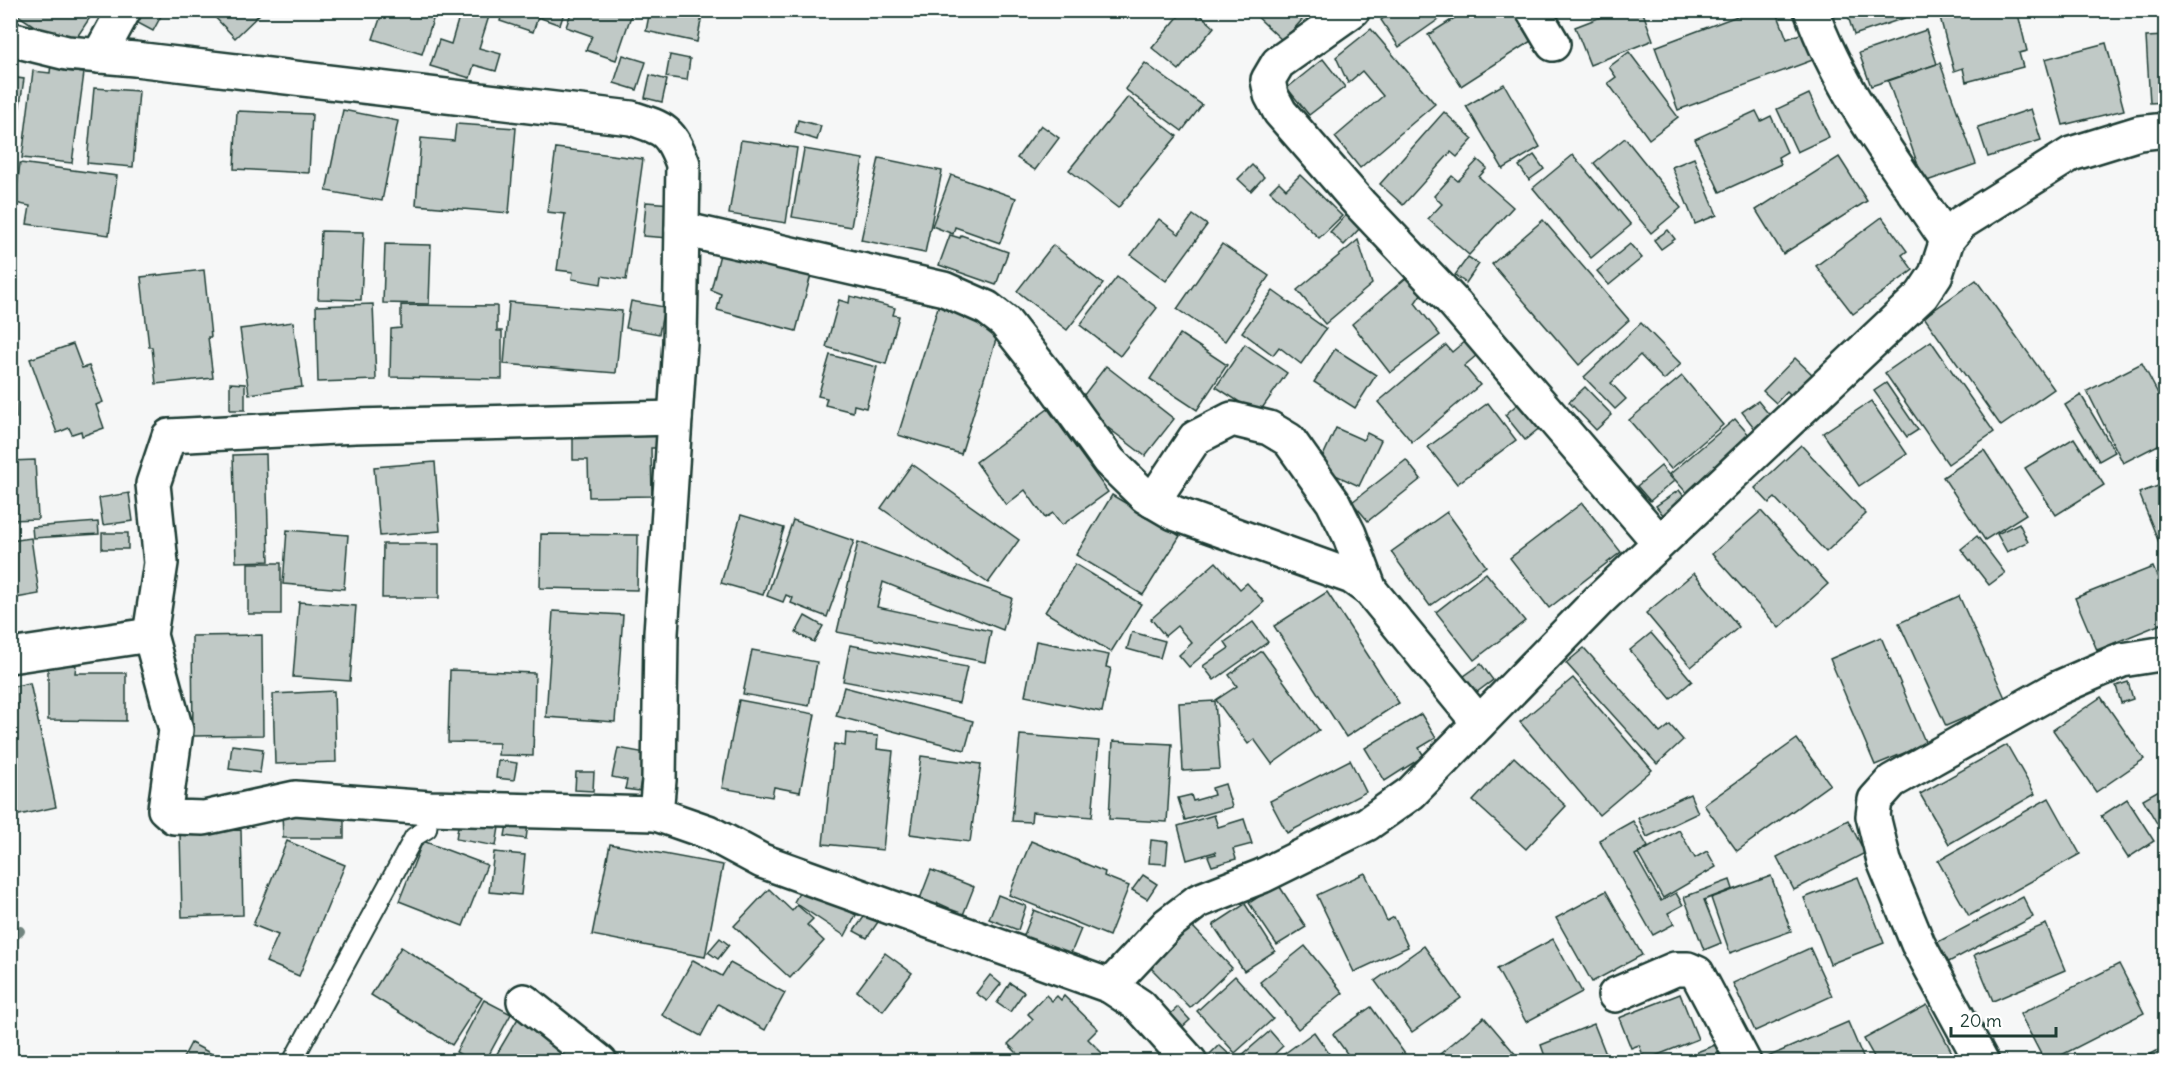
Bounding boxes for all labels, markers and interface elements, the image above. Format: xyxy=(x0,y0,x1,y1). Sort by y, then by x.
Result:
scale bar xyxy=(1951,1000,2056,1038)
text: 20 m xyxy=(1960,1009,2002,1032)

